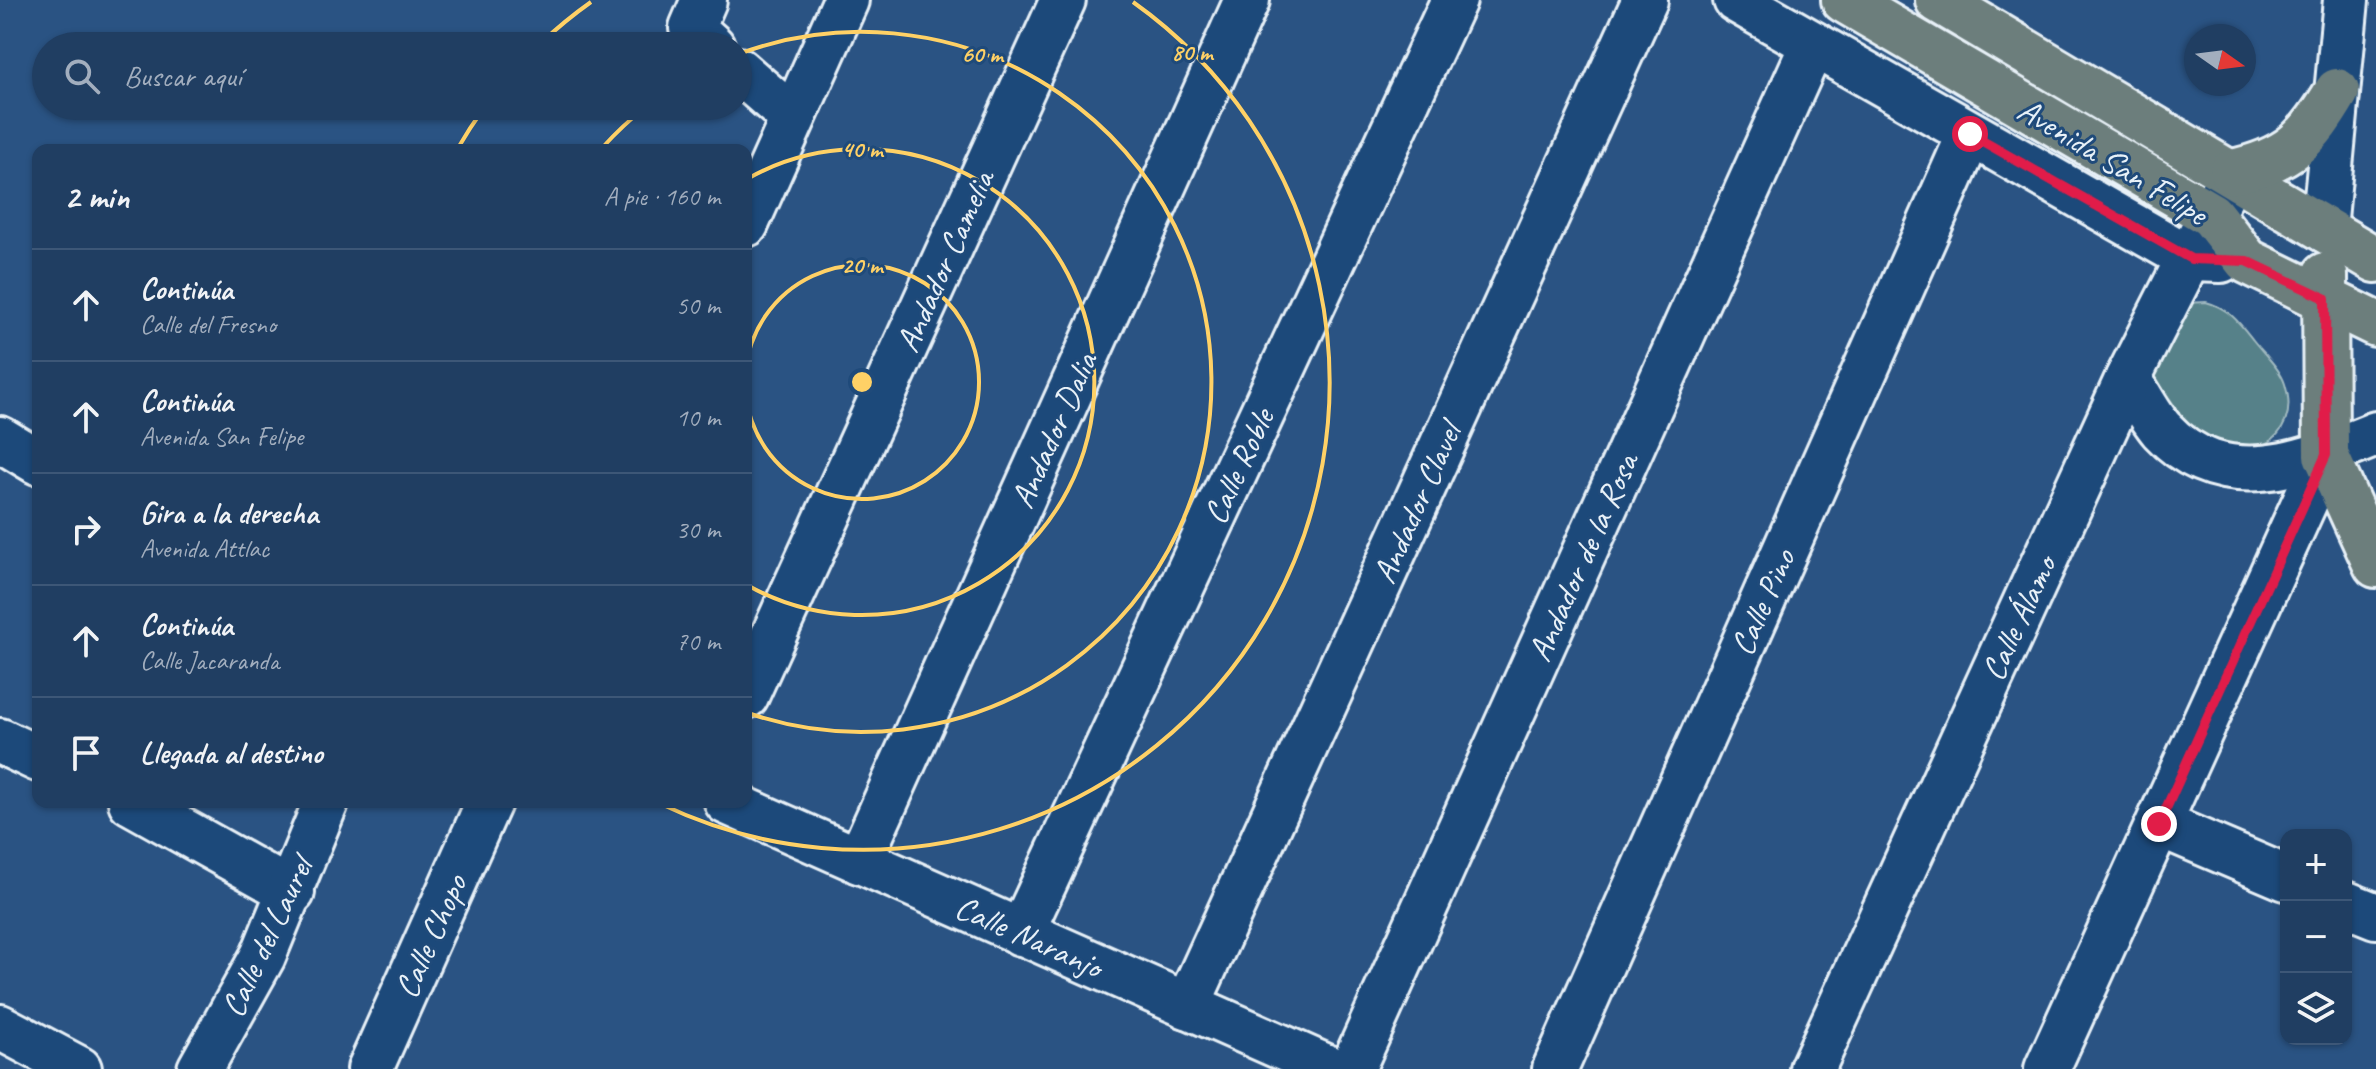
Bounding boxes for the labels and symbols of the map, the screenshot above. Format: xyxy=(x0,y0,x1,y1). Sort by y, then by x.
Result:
north arrow xyxy=(2184,24,2256,96)
text: 80 m xyxy=(1171,37,1215,67)
text: 60 m xyxy=(961,39,1005,69)
street label: Avenida San Felipe xyxy=(2010,88,2218,236)
route start xyxy=(1952,116,1988,152)
text: 40 m xyxy=(841,134,885,164)
street label: Andador Camelia xyxy=(885,161,1005,359)
text: 20 m xyxy=(841,250,885,280)
street label: Andador Dalia xyxy=(1000,344,1108,515)
centre of rings xyxy=(848,368,876,396)
street label: Calle Roble xyxy=(1193,399,1285,531)
street label: Andador Clavel xyxy=(1362,411,1473,590)
street label: Andador de la Rosa xyxy=(1517,444,1649,668)
street label: Calle Pino xyxy=(1720,541,1806,662)
street label: Calle Álamo xyxy=(1971,546,2068,687)
route end xyxy=(2141,806,2177,842)
street label: Calle del Laurel xyxy=(211,845,325,1024)
street label: Calle Chopo xyxy=(384,866,477,1004)
street label: Calle Naranjo xyxy=(949,885,1113,989)

